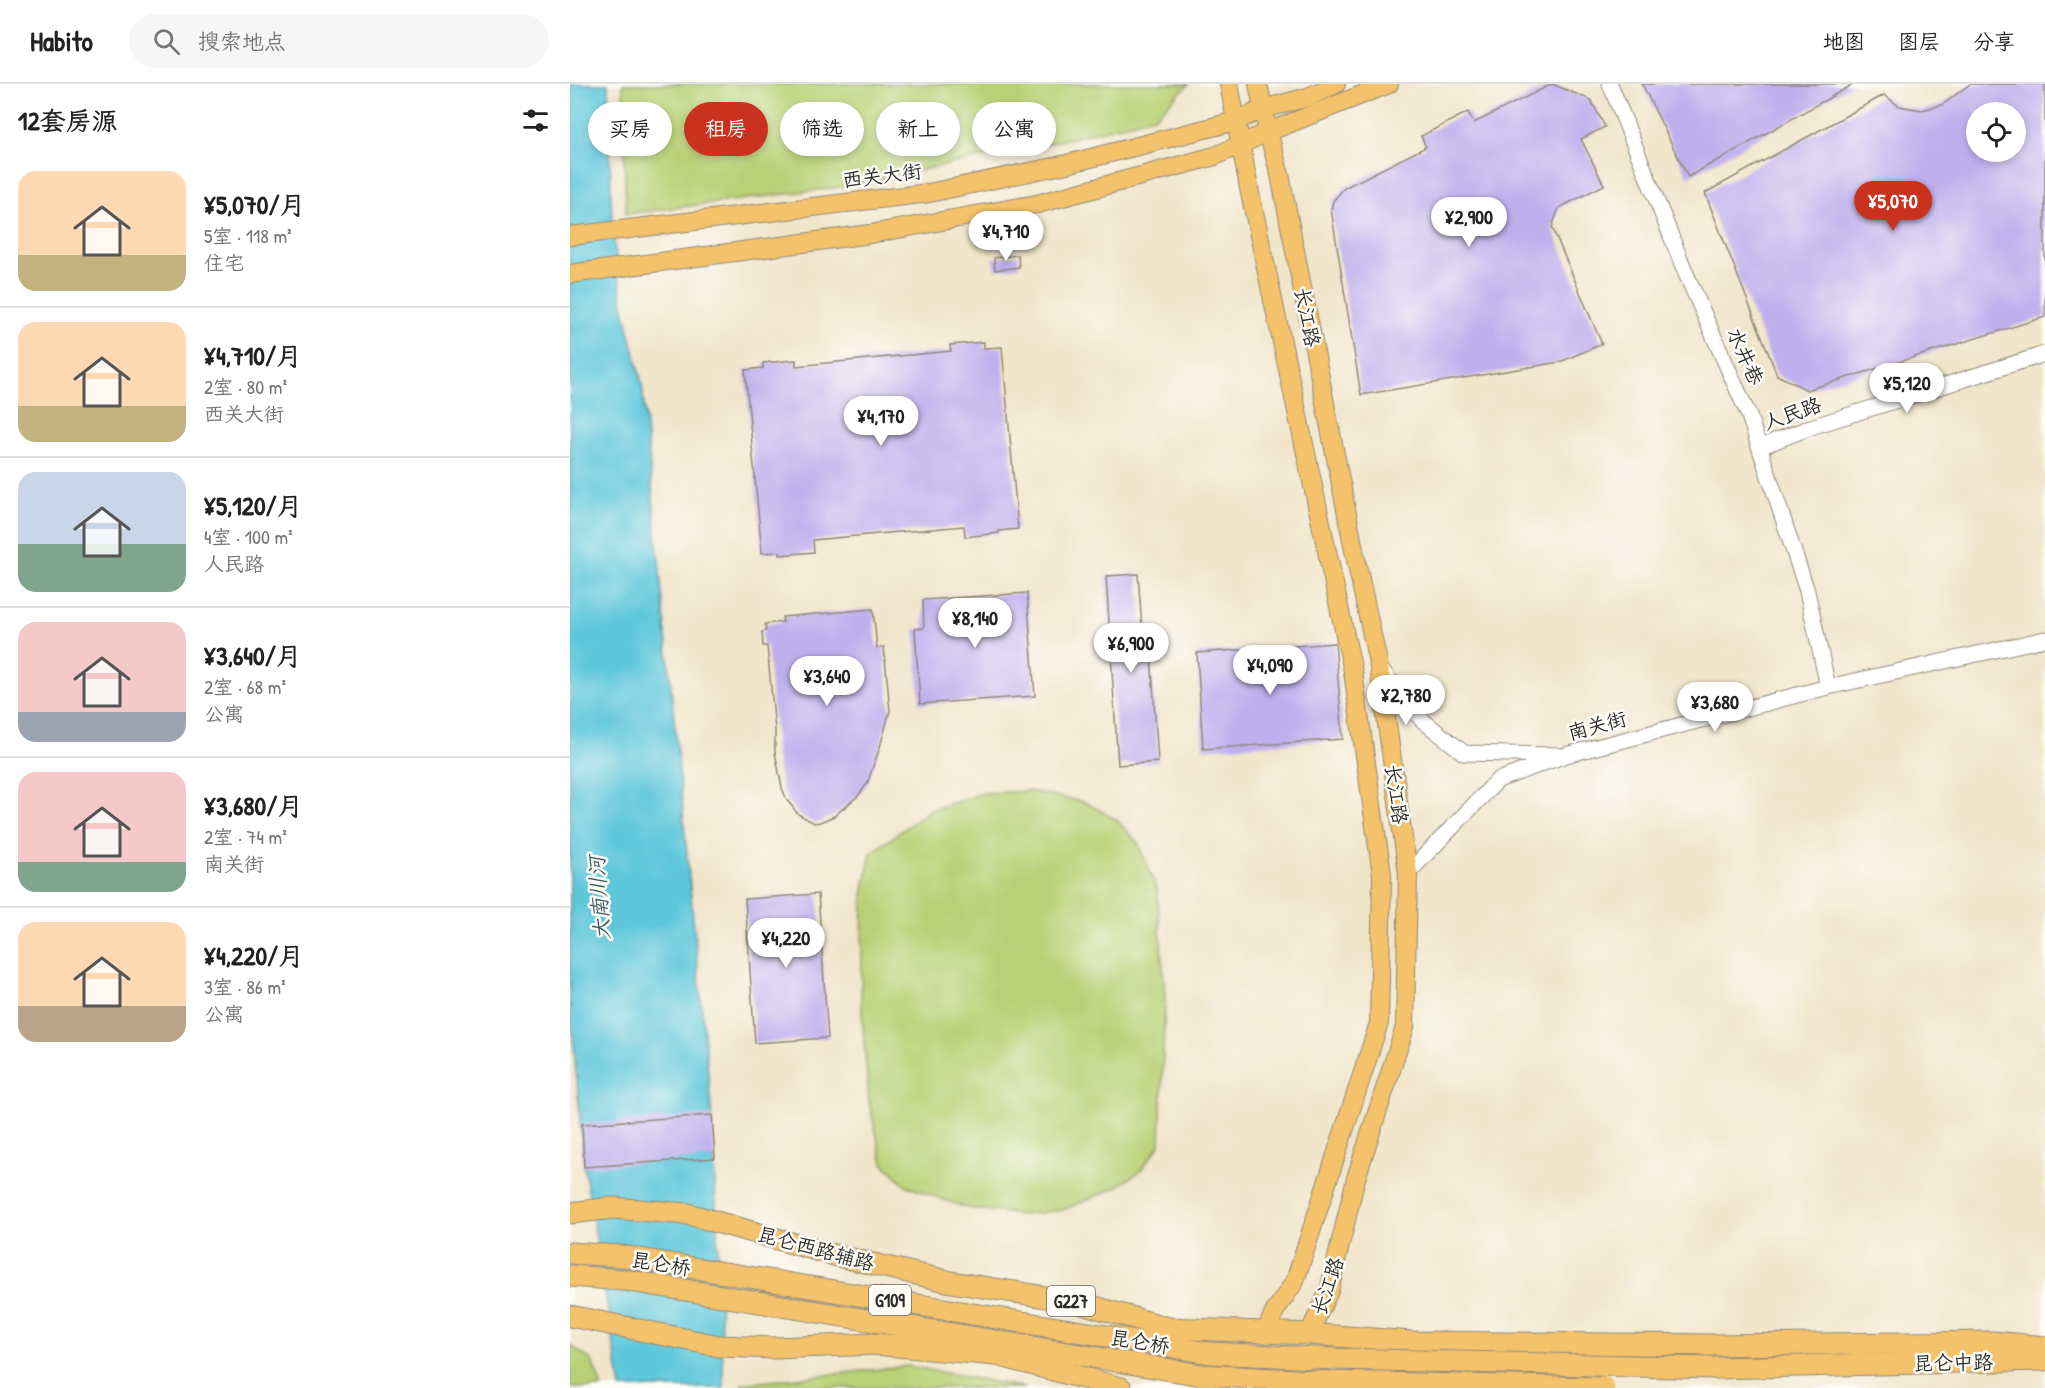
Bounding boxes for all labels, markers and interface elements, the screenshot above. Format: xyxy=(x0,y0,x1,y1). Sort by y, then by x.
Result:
search box xyxy=(129,14,549,68)
text: Habito xyxy=(30,22,93,60)
icon: search xyxy=(150,25,183,58)
text: 搜索地点 xyxy=(198,26,286,56)
text: 地图 xyxy=(1823,27,1865,56)
text: 图层 xyxy=(1898,27,1940,56)
text: 分享 xyxy=(1973,27,2015,56)
chip: 买房 xyxy=(588,102,672,156)
chip: 租房 xyxy=(684,102,768,156)
chip: 筛选 xyxy=(780,102,864,156)
chip: 新上 xyxy=(876,102,960,156)
chip: 公寓 xyxy=(972,102,1056,156)
map controls xyxy=(1966,102,2026,162)
button: locate xyxy=(1966,102,2026,162)
text: 12套房源 xyxy=(18,103,118,138)
icon: filters xyxy=(519,104,552,137)
street label: 西关大街 xyxy=(841,157,923,193)
pin: ¥5,070 xyxy=(1844,181,1942,232)
text: ¥5,070/月 xyxy=(204,187,305,222)
text: ¥5,070 xyxy=(1868,187,1918,214)
icon: home xyxy=(66,195,138,267)
pin: ¥2,900 xyxy=(1420,197,1518,248)
text: ¥2,900 xyxy=(1445,203,1493,230)
pin: ¥4,710 xyxy=(957,211,1055,262)
text: ¥4,710 xyxy=(983,217,1029,244)
text: 5室 · 118 m² xyxy=(204,222,292,249)
text: 住宅 xyxy=(204,249,244,276)
street label: 长江路 xyxy=(1289,285,1327,350)
street label: 水井巷 xyxy=(1721,323,1771,390)
text: ¥4,710/月 xyxy=(204,338,302,373)
icon: home xyxy=(66,346,138,418)
pin: ¥5,120 xyxy=(1858,363,1956,414)
text: ¥5,120 xyxy=(1883,369,1931,396)
text: 2室 · 80 m² xyxy=(204,373,287,400)
street label: 人民路 xyxy=(1759,390,1826,436)
pin: ¥4,170 xyxy=(832,396,930,447)
text: 西关大街 xyxy=(204,400,284,427)
text: ¥4,170 xyxy=(858,402,904,429)
text: ¥5,120/月 xyxy=(204,488,303,523)
icon: home xyxy=(66,496,138,568)
text: 4室 · 100 m² xyxy=(204,523,293,550)
text: 人民路 xyxy=(204,550,264,577)
pin: ¥8,140 xyxy=(926,598,1024,649)
text: ¥8,140 xyxy=(952,604,998,631)
pin: ¥6,900 xyxy=(1082,623,1180,674)
text: ¥6,900 xyxy=(1108,629,1154,656)
text: ¥3,640/月 xyxy=(204,638,302,673)
pin: ¥4,090 xyxy=(1221,645,1319,696)
icon: home xyxy=(66,646,138,718)
text: ¥4,090 xyxy=(1247,651,1293,678)
pin: ¥3,640 xyxy=(778,656,876,707)
text: ¥3,640 xyxy=(804,662,850,689)
text: 2室 · 68 m² xyxy=(204,673,286,700)
pin: ¥2,780 xyxy=(1357,675,1455,726)
text: ¥2,780 xyxy=(1381,681,1431,708)
pin: ¥3,680 xyxy=(1666,682,1764,733)
text: ¥3,680 xyxy=(1691,688,1739,715)
text: 公寓 xyxy=(204,700,244,727)
street label: 南关街 xyxy=(1565,704,1629,746)
street label: 长江路 xyxy=(1379,762,1415,827)
text: ¥3,680/月 xyxy=(204,788,303,823)
icon: home xyxy=(66,796,138,868)
text: 2室 · 74 m² xyxy=(204,823,287,850)
text: 南关街 xyxy=(204,850,264,877)
water label: 大南川河 xyxy=(581,852,616,941)
pin: ¥4,220 xyxy=(737,918,835,969)
text: ¥4,220 xyxy=(762,924,810,951)
text: ¥4,220/月 xyxy=(204,938,304,973)
icon: home xyxy=(66,946,138,1018)
text: 3室 · 86 m² xyxy=(204,973,286,1000)
text: 公寓 xyxy=(204,1000,244,1027)
street label: 昆仑西路辅路 xyxy=(755,1219,878,1277)
street label: 昆仑桥 xyxy=(629,1245,693,1281)
street label: 长江路 xyxy=(1304,1252,1350,1319)
road number: G109 xyxy=(869,1285,911,1315)
road number: G227 xyxy=(1047,1286,1095,1316)
street label: 昆仑桥 xyxy=(1108,1323,1172,1359)
street label: 昆仑中路 xyxy=(1913,1348,1994,1376)

